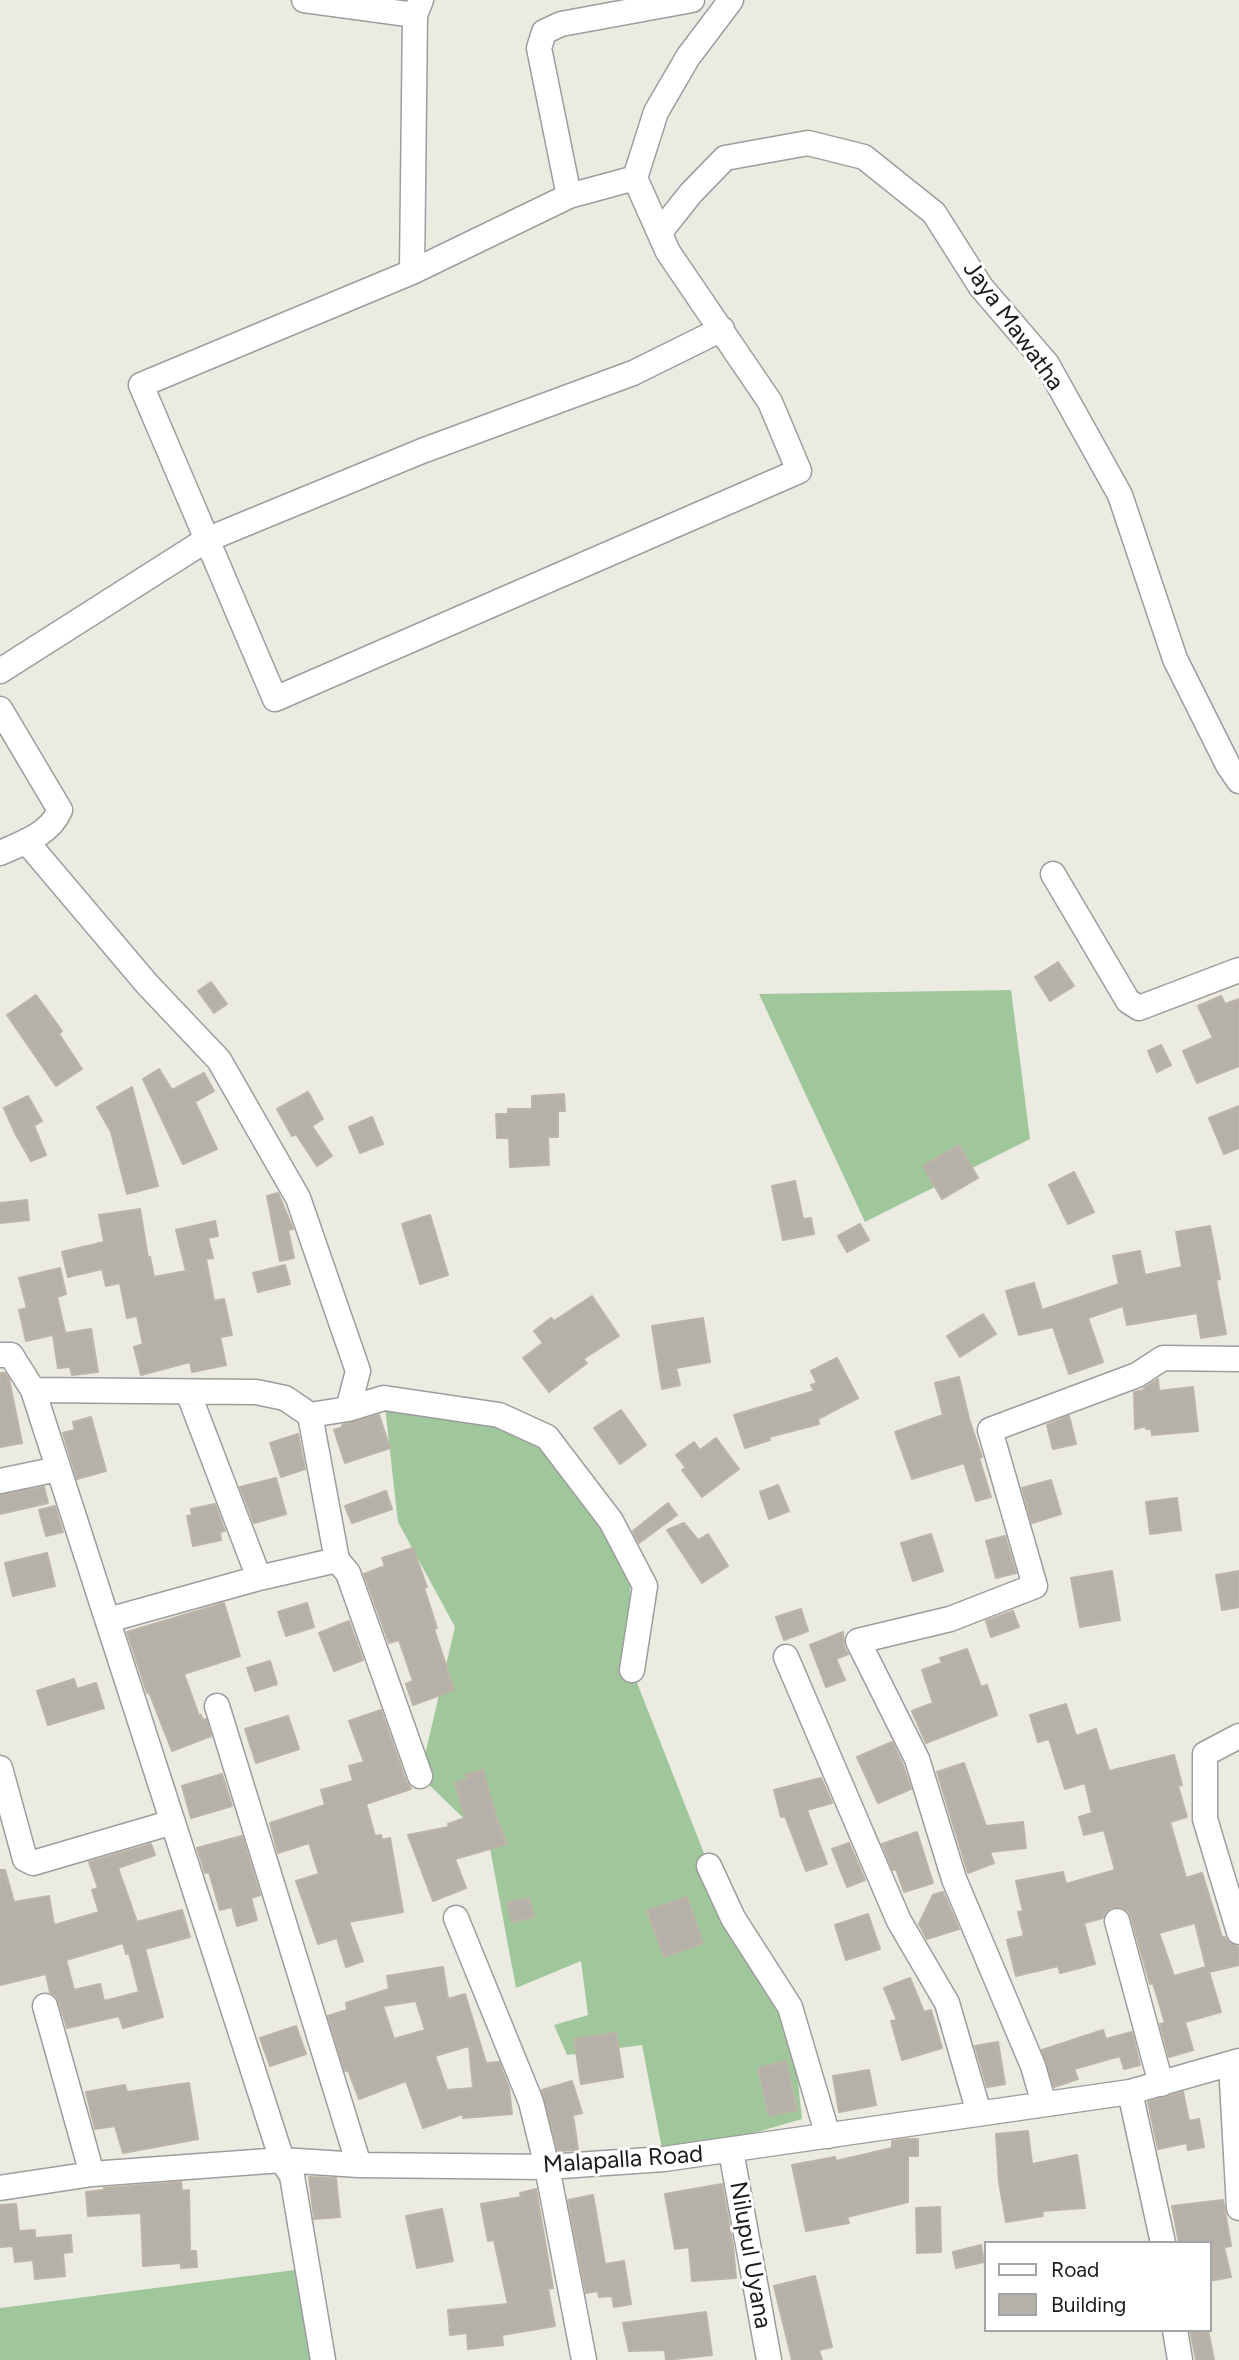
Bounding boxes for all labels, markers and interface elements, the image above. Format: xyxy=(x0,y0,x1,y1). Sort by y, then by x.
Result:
street label: Jaya Mawatha xyxy=(956,256,1070,396)
street label: Malapalla Road xyxy=(542,2140,704,2180)
street label: Nilupul Uyana xyxy=(723,2179,777,2331)
legend xyxy=(984,2241,1211,2332)
text: Road xyxy=(1051,2257,1099,2282)
text: Building xyxy=(1051,2292,1126,2317)

